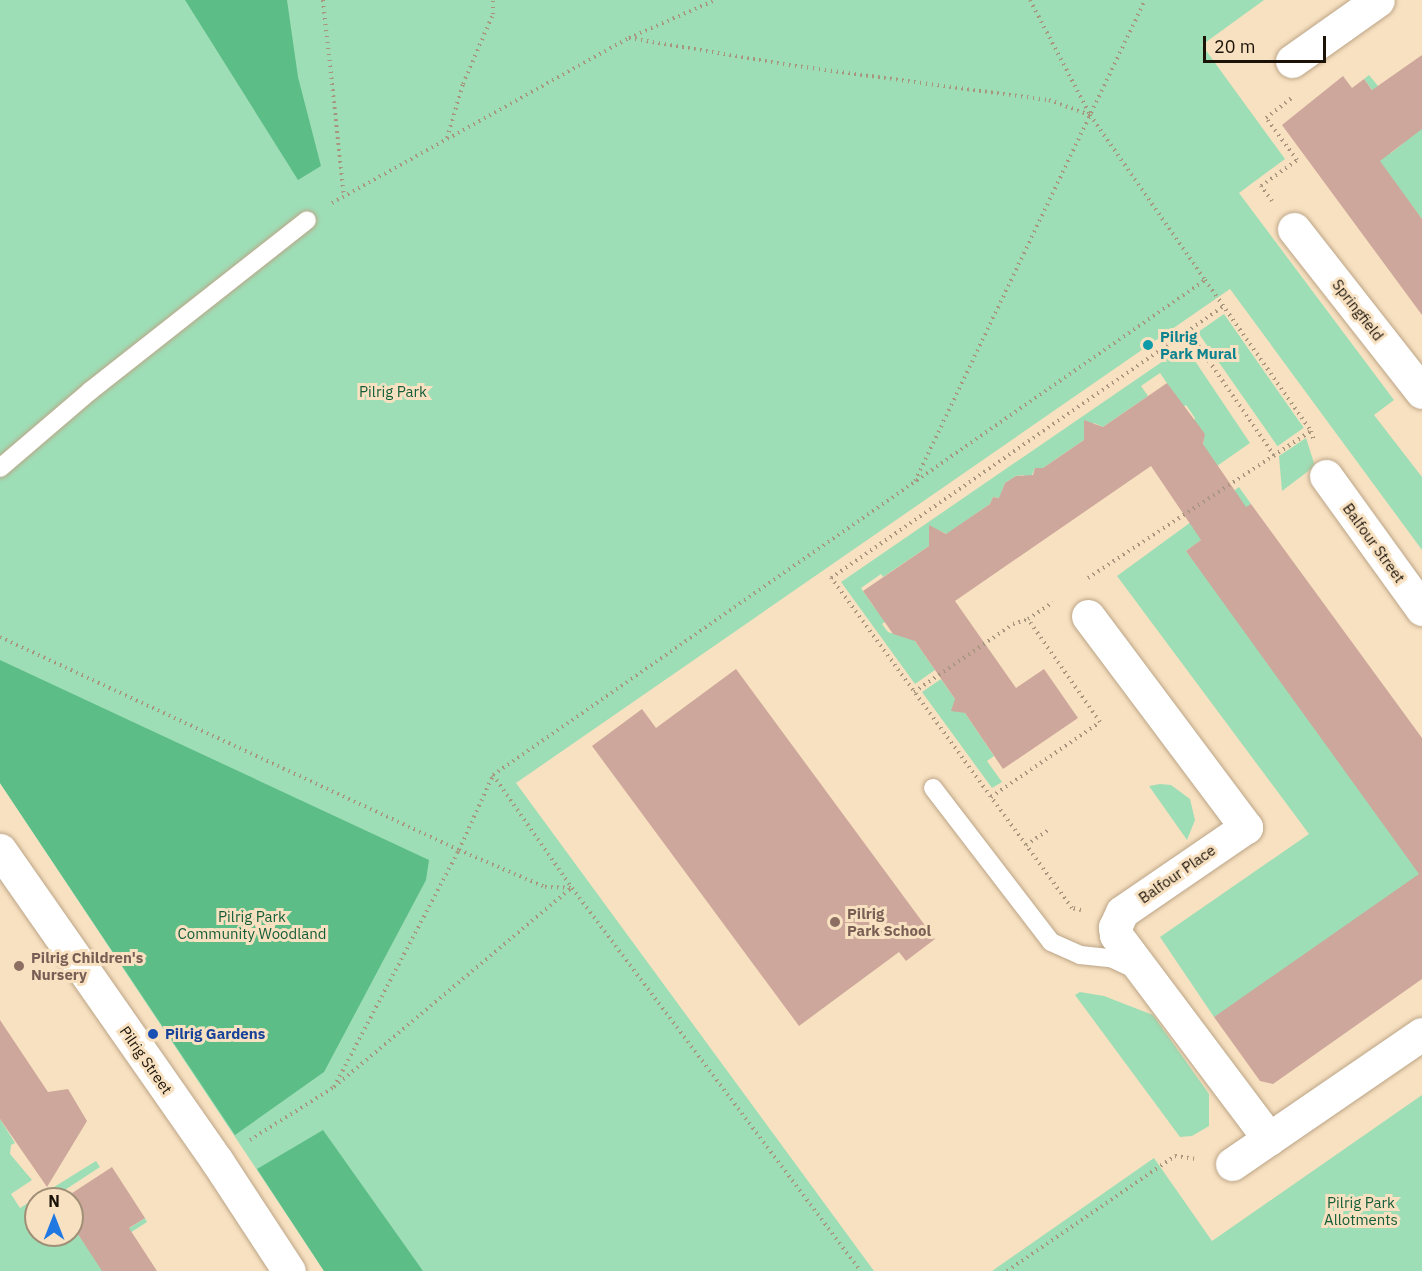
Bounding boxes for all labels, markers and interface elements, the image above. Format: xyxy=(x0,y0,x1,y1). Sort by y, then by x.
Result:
scale bar xyxy=(1206,24,1329,62)
text: 20 m xyxy=(1214,35,1256,58)
street label: Springfield xyxy=(1329,276,1387,344)
place label: Pilrig Park Mural xyxy=(1160,327,1237,362)
marker: Pilrig Park Mural xyxy=(1141,338,1155,352)
park label: Pilrig Park xyxy=(359,383,427,401)
street label: Balfour Street xyxy=(1339,500,1409,586)
street label: Balfour Place xyxy=(1135,841,1219,907)
place label: Pilrig Park School xyxy=(847,904,931,939)
park label: Pilrig Park Community Woodland xyxy=(178,907,326,942)
marker: Pilrig Park School xyxy=(828,915,842,929)
place label: Pilrig Children's Nursery xyxy=(31,948,143,983)
marker: Pilrig Children's Nursery xyxy=(12,959,26,973)
street label: Pilrig Street xyxy=(116,1023,176,1097)
place label: Pilrig Gardens xyxy=(165,1025,265,1043)
marker: Pilrig Gardens xyxy=(146,1027,160,1041)
north arrow xyxy=(24,1187,84,1247)
text: N xyxy=(48,1191,60,1211)
park label: Pilrig Park Allotments xyxy=(1324,1193,1398,1228)

